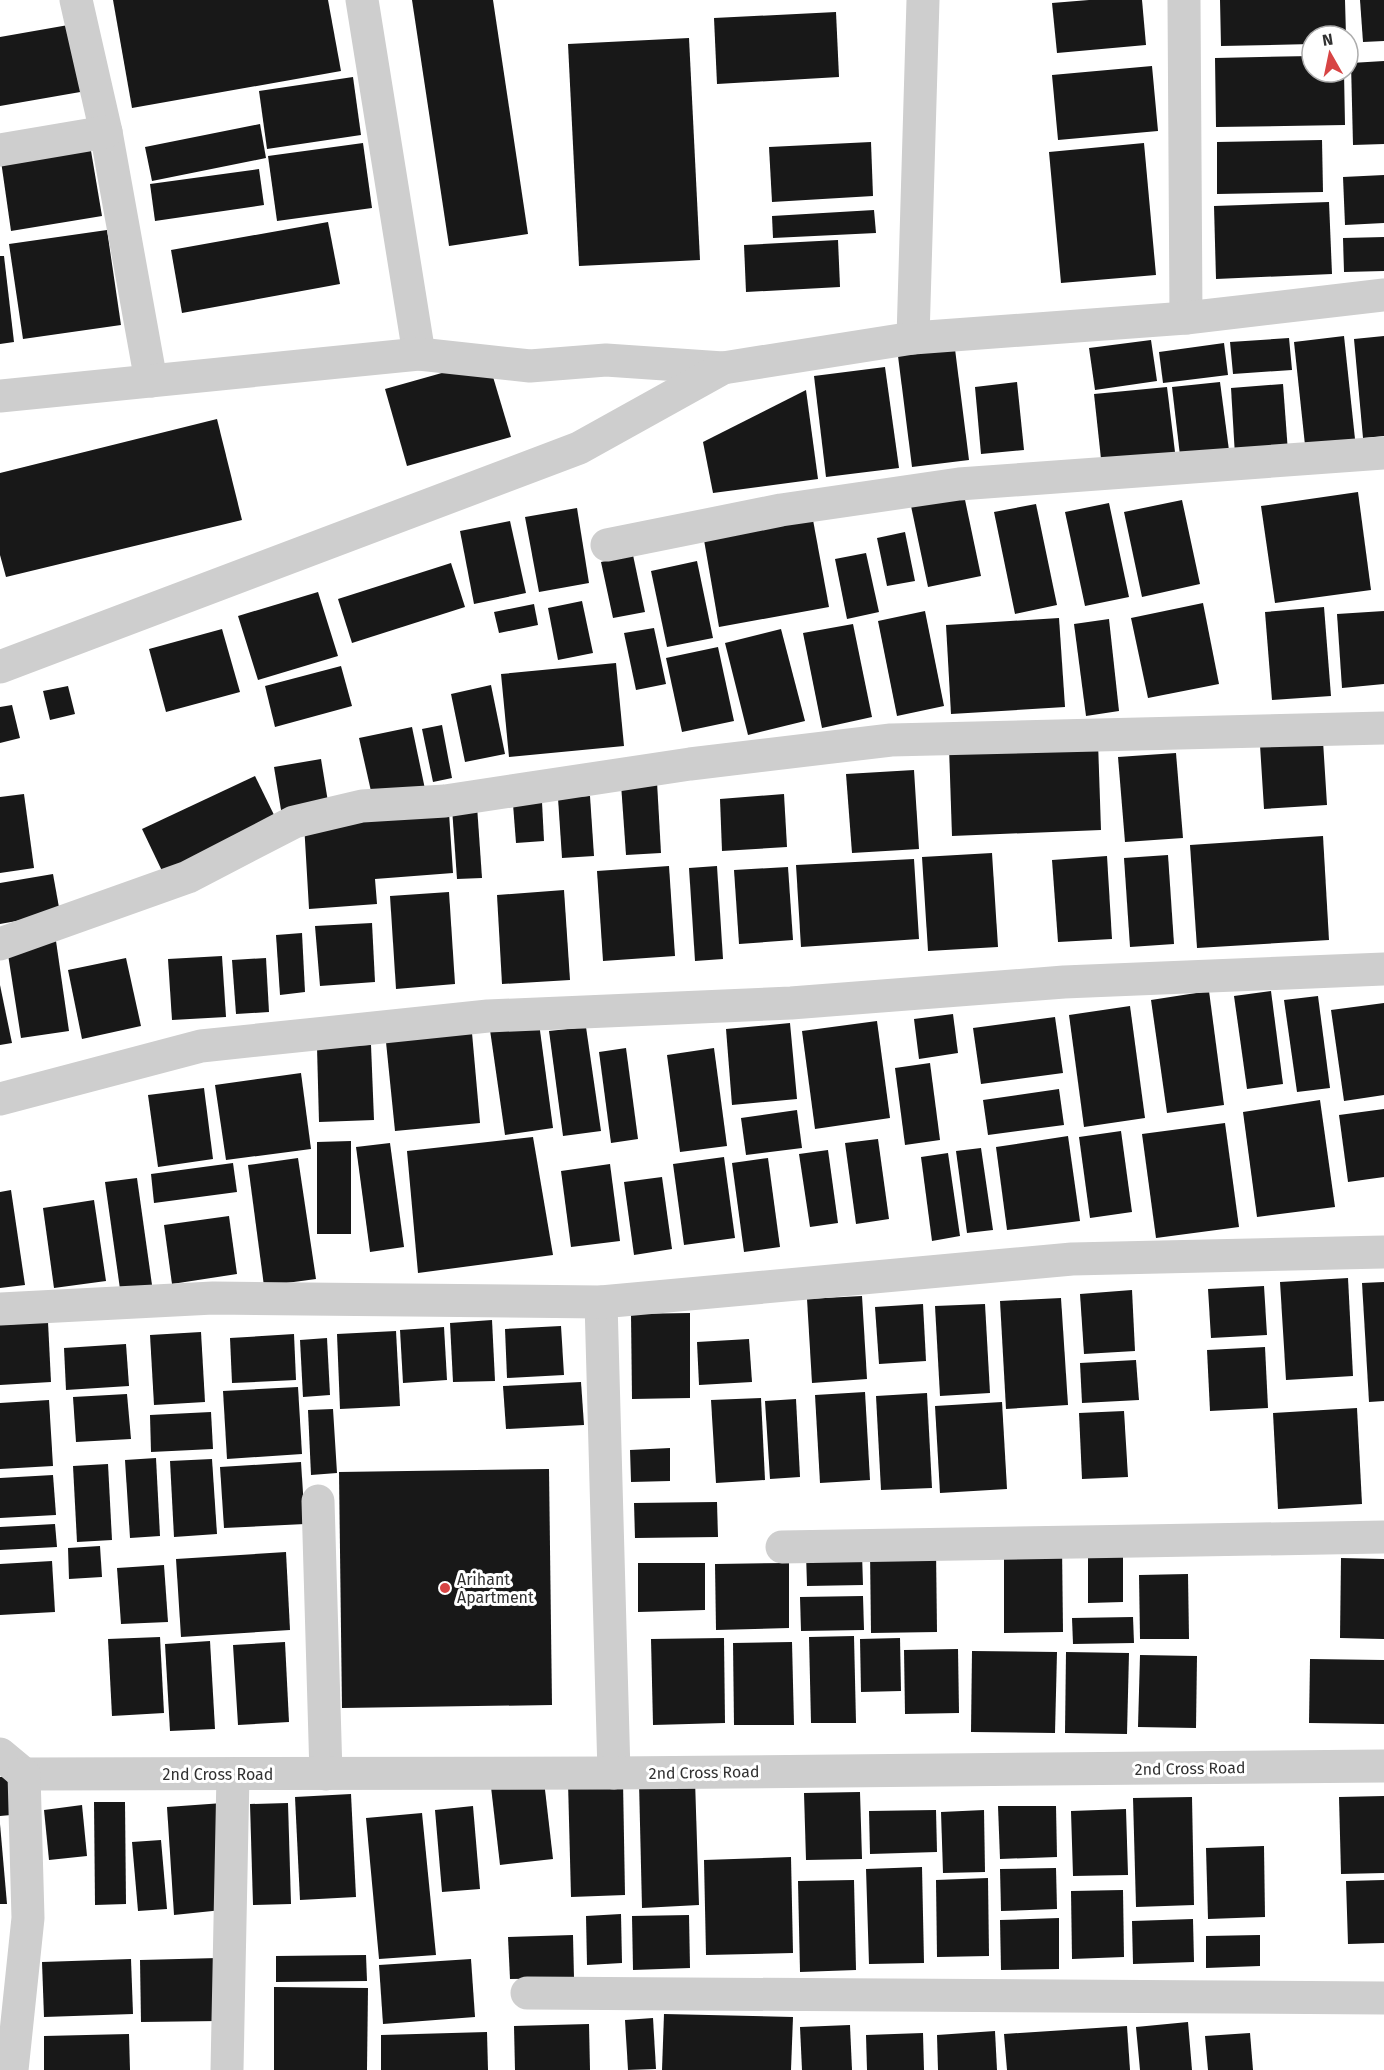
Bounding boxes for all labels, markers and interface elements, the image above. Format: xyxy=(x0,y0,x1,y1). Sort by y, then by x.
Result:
north arrow xyxy=(1300,24,1360,84)
text: N xyxy=(1321,29,1334,50)
place label: Arihant Apartment xyxy=(457,1570,534,1607)
marker: Arihant Apartment xyxy=(438,1581,452,1595)
street label: 2nd Cross Road xyxy=(1134,1758,1246,1779)
street label: 2nd Cross Road xyxy=(648,1762,760,1783)
street label: 2nd Cross Road xyxy=(163,1765,273,1784)

